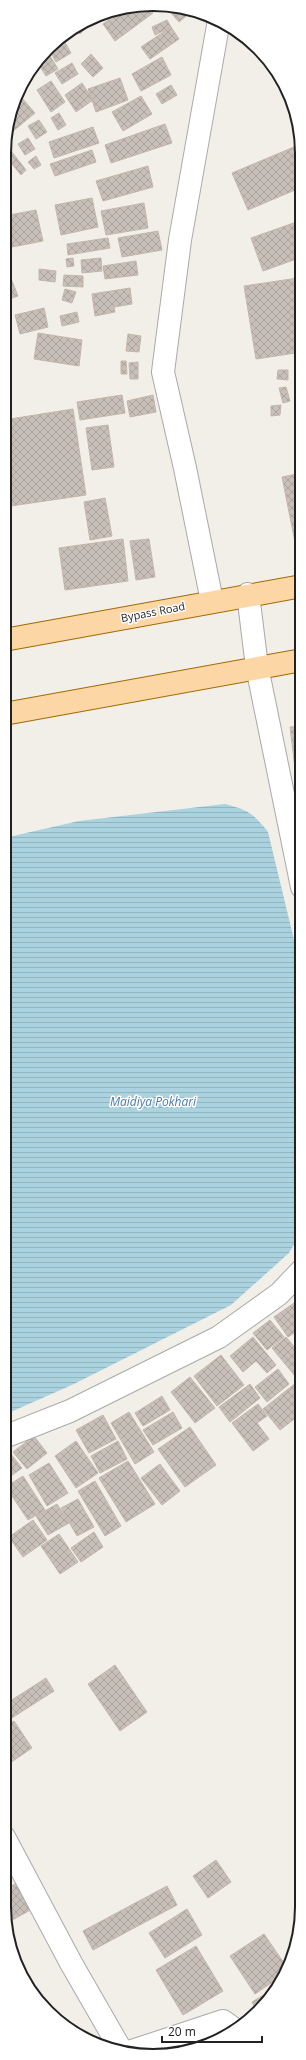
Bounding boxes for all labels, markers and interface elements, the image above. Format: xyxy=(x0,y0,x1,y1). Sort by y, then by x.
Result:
street label: Bypass Road xyxy=(120,598,186,625)
water label: Maidiya Pokhari xyxy=(110,1093,197,1110)
scale bar xyxy=(162,2018,262,2044)
text: 20 m xyxy=(168,2023,196,2040)

